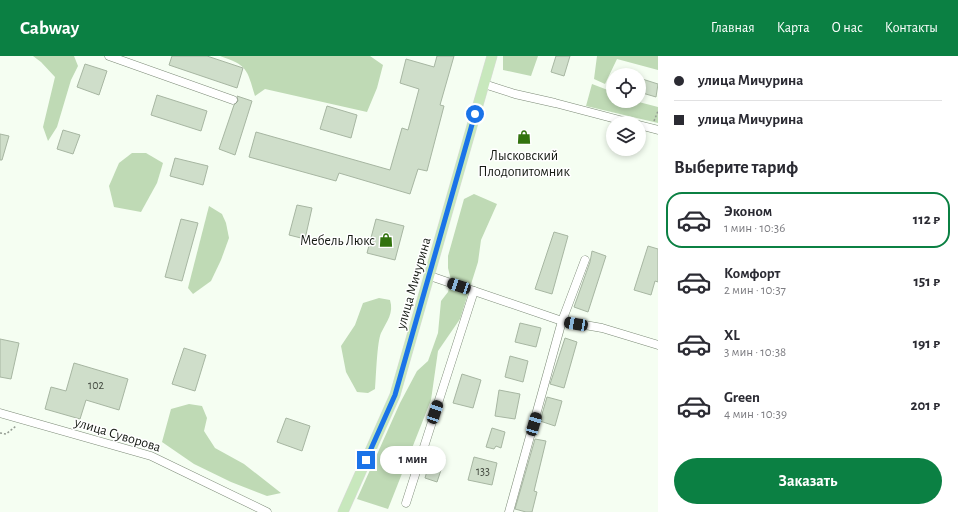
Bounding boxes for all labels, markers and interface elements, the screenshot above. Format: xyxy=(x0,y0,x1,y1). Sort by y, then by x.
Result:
text: Cabway xyxy=(20,19,79,38)
text: Главная xyxy=(711,21,755,35)
text: Карта xyxy=(777,21,810,35)
text: О нас xyxy=(832,21,863,35)
text: Контакты xyxy=(885,21,938,35)
map controls xyxy=(606,68,646,156)
button: locate xyxy=(606,68,646,108)
text: улица Мичурина xyxy=(698,73,803,88)
route start xyxy=(466,105,484,123)
text: улица Мичурина xyxy=(698,112,803,127)
button: layers xyxy=(606,116,646,156)
shop icon: Лысковский Плодопитомник xyxy=(516,129,532,145)
place label: Лысковский Плодопитомник xyxy=(478,149,570,179)
text: Выберите тариф xyxy=(674,159,798,177)
icon: car xyxy=(676,202,712,238)
text: Эконом xyxy=(724,204,772,219)
text: 112 ₽ xyxy=(913,212,940,227)
text: 1 мин · 10:36 xyxy=(724,222,785,235)
shop icon: Мебель Люкс xyxy=(378,232,394,248)
place label: Мебель Люкс xyxy=(300,234,375,248)
street label: улица Мичурина xyxy=(394,235,434,332)
icon: car xyxy=(676,264,712,300)
text: Комфорт xyxy=(724,266,780,281)
text: 151 ₽ xyxy=(913,274,940,289)
car xyxy=(446,277,472,295)
text: 2 мин · 10:37 xyxy=(724,284,786,297)
car xyxy=(563,316,589,332)
icon: car xyxy=(676,326,712,362)
text: XL xyxy=(724,328,740,343)
text: 191 ₽ xyxy=(913,336,940,351)
text: 3 мин · 10:38 xyxy=(724,346,786,359)
house number: 102 xyxy=(88,379,104,391)
icon: car xyxy=(676,388,712,424)
text: Green xyxy=(724,390,760,405)
text: 201 ₽ xyxy=(910,398,940,413)
car xyxy=(426,399,444,425)
text: 4 мин · 10:39 xyxy=(724,408,787,421)
car xyxy=(525,411,543,437)
street label: улица Суворова xyxy=(72,415,163,455)
callout: 1 мин xyxy=(380,446,446,474)
route end xyxy=(357,451,375,469)
text: 1 мин xyxy=(399,453,428,466)
button: Заказать xyxy=(674,458,942,504)
house number: 133 xyxy=(476,465,490,477)

